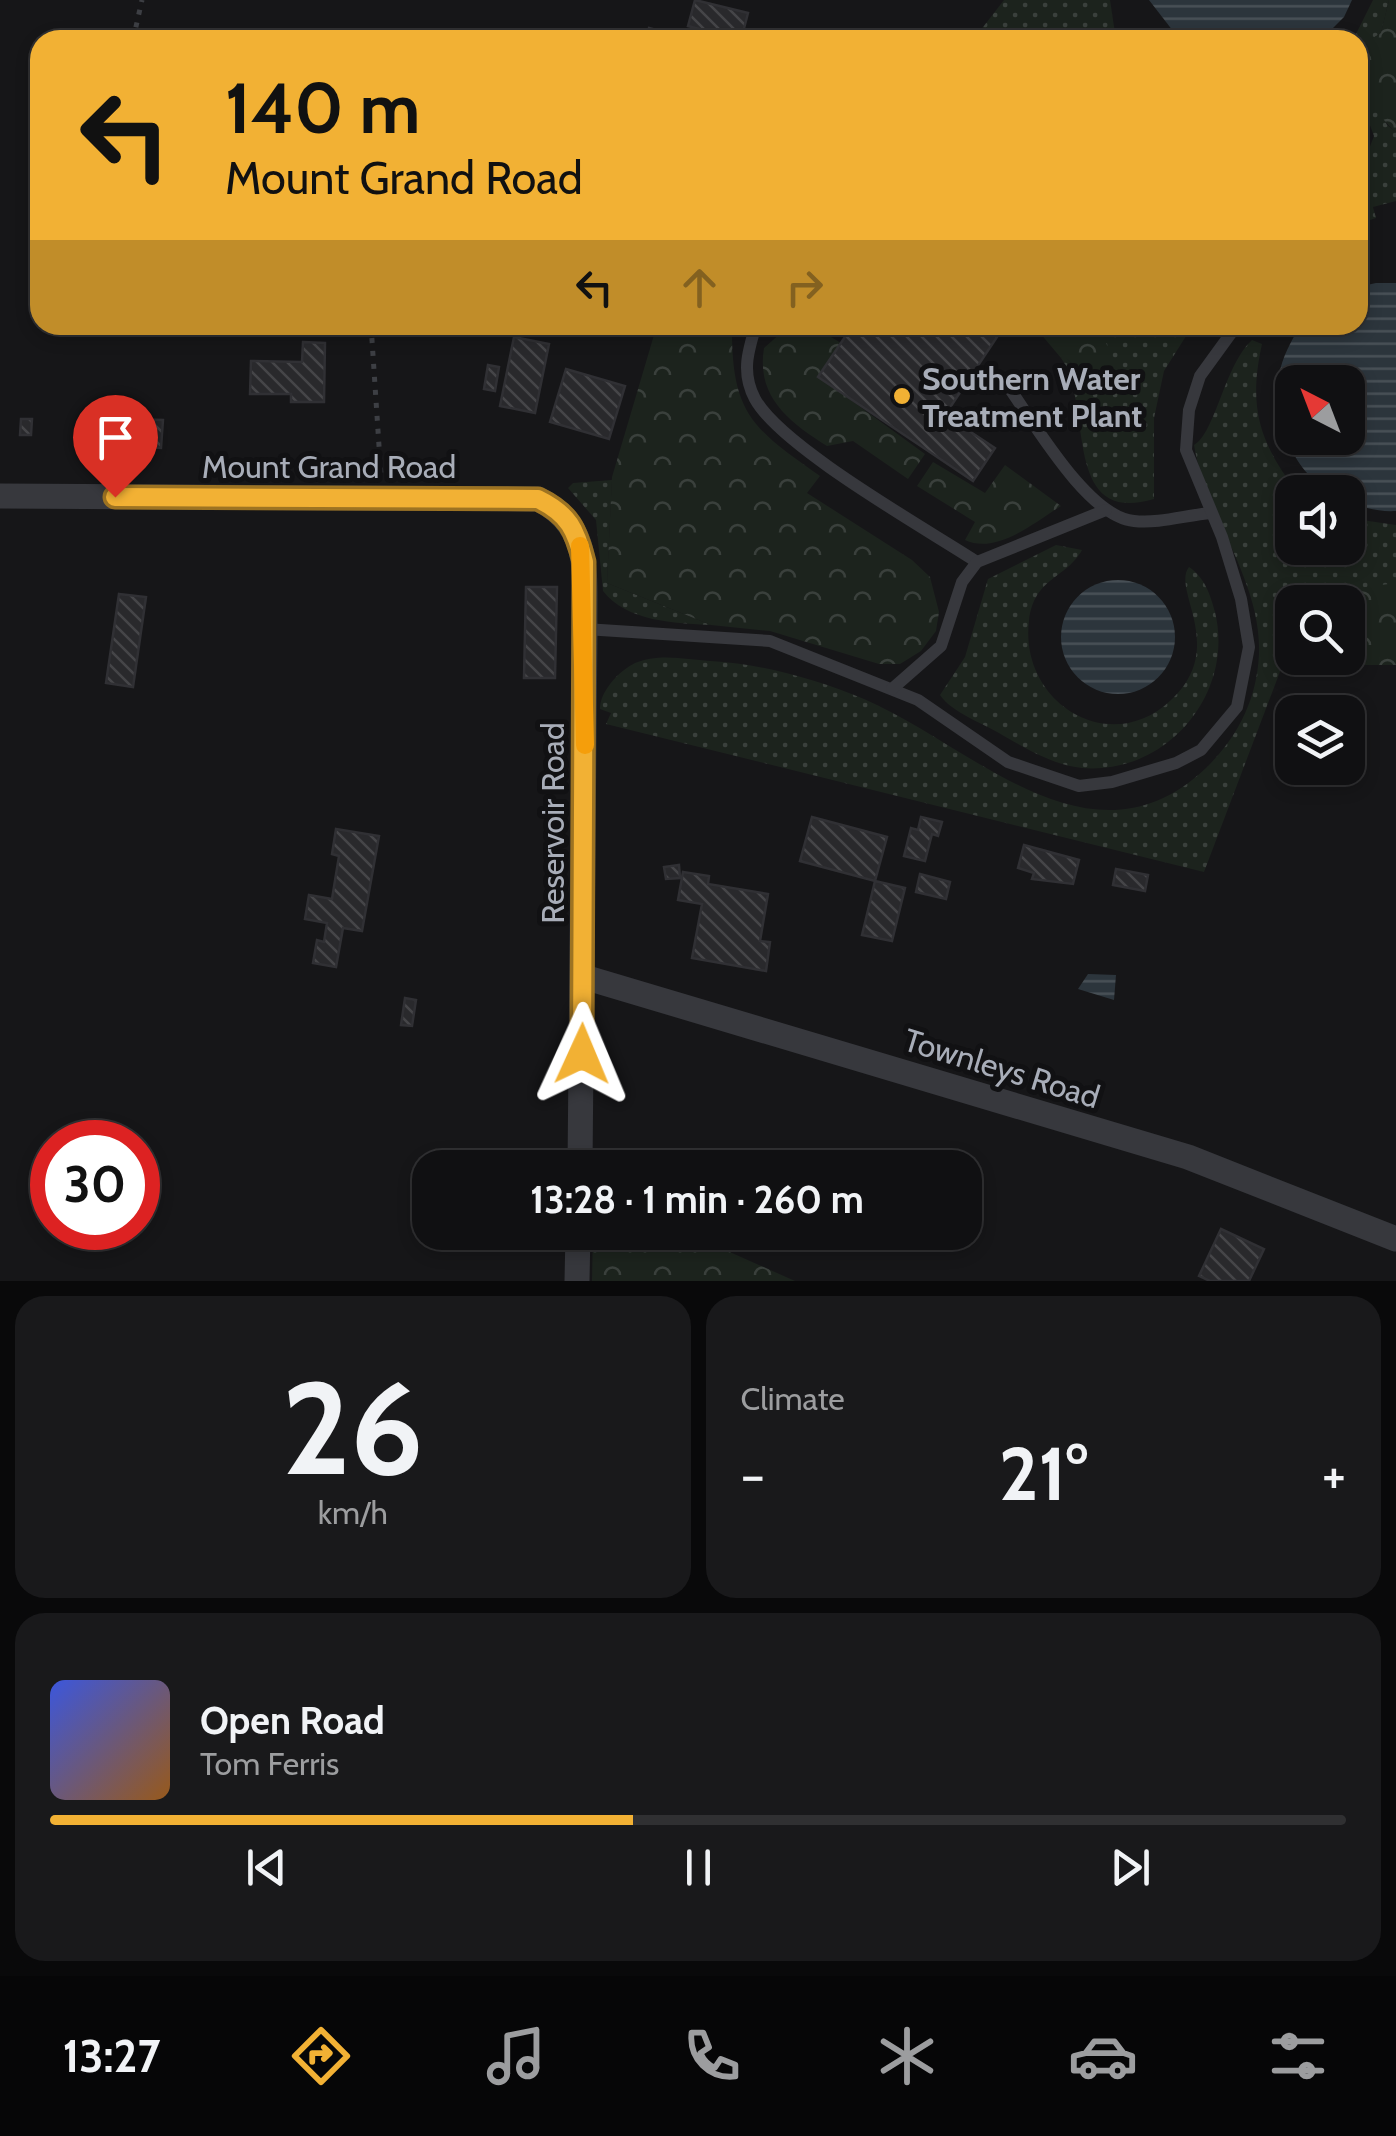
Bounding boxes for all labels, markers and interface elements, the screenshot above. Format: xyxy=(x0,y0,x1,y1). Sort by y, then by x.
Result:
text: 140 m xyxy=(225,65,420,151)
icon: left xyxy=(60,70,190,200)
text: Mount Grand Road xyxy=(225,151,583,205)
icon: left xyxy=(567,260,622,315)
icon: ahead xyxy=(672,260,727,315)
icon: right xyxy=(777,260,832,315)
place label: Southern Water Treatment Plant xyxy=(922,359,1142,435)
north arrow xyxy=(1275,365,1365,455)
map controls xyxy=(1275,365,1365,785)
marker: Southern Water Treatment Plant xyxy=(891,385,913,407)
pin xyxy=(73,395,158,498)
icon: arrive xyxy=(88,410,143,465)
street label: Mount Grand Road xyxy=(202,447,456,486)
button: sound xyxy=(1275,475,1365,565)
button: search xyxy=(1275,585,1365,675)
button: layers xyxy=(1275,695,1365,785)
street label: Reservoir Road xyxy=(533,722,572,924)
position arrow xyxy=(530,1002,634,1106)
street label: Townleys Road xyxy=(899,1020,1105,1116)
speed limit sign: 30 xyxy=(30,1120,160,1250)
text: 13:28 · 1 min · 260 m xyxy=(530,1176,864,1223)
text: 26 xyxy=(282,1349,424,1507)
text: Climate xyxy=(741,1379,845,1418)
text: 21° xyxy=(999,1428,1088,1519)
text: − xyxy=(741,1441,765,1508)
text: + xyxy=(1322,1441,1346,1508)
text: km/h xyxy=(318,1493,388,1532)
text: Open Road xyxy=(200,1697,385,1744)
text: Tom Ferris xyxy=(200,1744,339,1783)
icon: previous xyxy=(239,1840,294,1895)
icon: pause xyxy=(671,1840,726,1895)
icon: next xyxy=(1103,1840,1158,1895)
icon: directions xyxy=(286,2021,356,2091)
icon: music xyxy=(481,2021,551,2091)
icon: phone xyxy=(677,2021,747,2091)
icon: climate xyxy=(872,2021,942,2091)
icon: car xyxy=(1068,2021,1138,2091)
icon: filters xyxy=(1263,2021,1333,2091)
text: 13:27 xyxy=(63,2029,160,2083)

